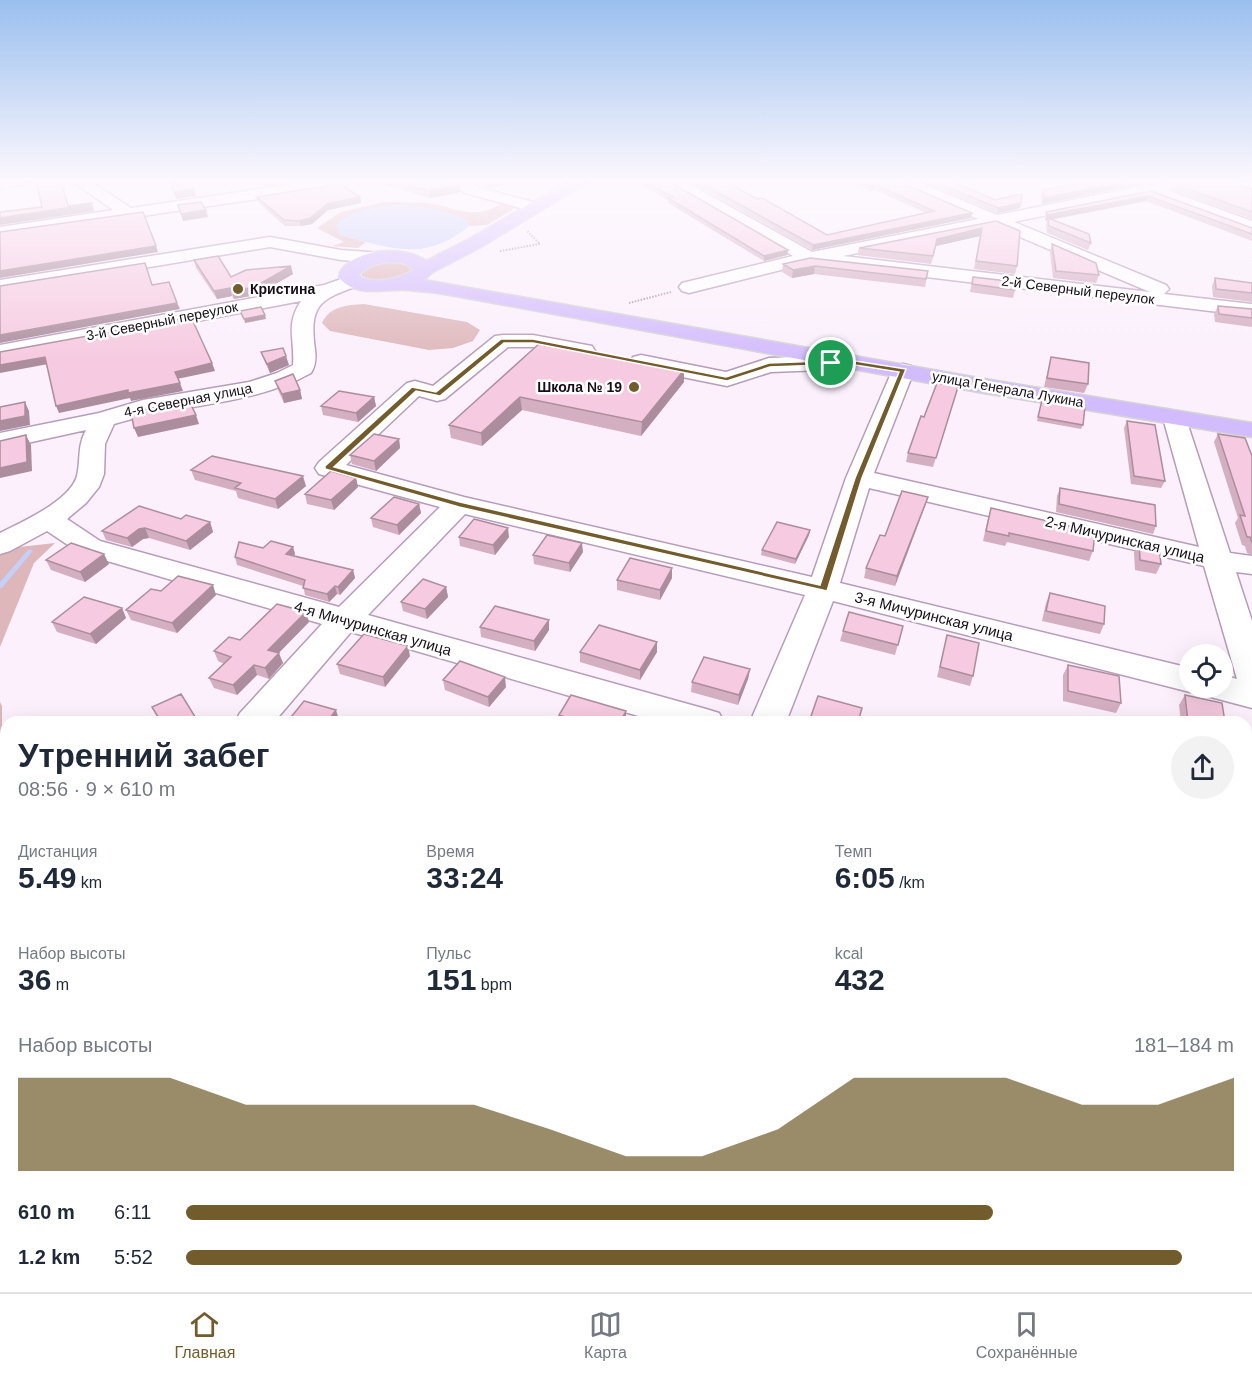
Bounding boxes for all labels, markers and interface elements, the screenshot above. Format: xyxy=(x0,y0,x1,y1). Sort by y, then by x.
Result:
street label: 2-й Северный переулок xyxy=(1001,273,1156,307)
place label: Кристина xyxy=(250,281,315,297)
marker: Кристина xyxy=(231,282,245,296)
street label: 3-й Северный переулок xyxy=(85,298,240,344)
pin xyxy=(805,337,856,388)
icon: arrive xyxy=(814,346,847,379)
street label: улица Генерала Лукина xyxy=(931,368,1085,410)
place label: Школа № 19 xyxy=(537,379,622,395)
street label: 4-я Северная улица xyxy=(123,380,254,420)
marker: Школа № 19 xyxy=(627,380,641,394)
street label: 2-я Мичуринская улица xyxy=(1044,512,1207,566)
street label: 3-я Мичуринская улица xyxy=(853,588,1016,644)
street label: 4-я Мичуринская улица xyxy=(292,597,454,659)
map controls xyxy=(1179,644,1233,698)
button: locate xyxy=(1179,644,1233,698)
button: share xyxy=(1171,736,1234,799)
text: Утренний забег xyxy=(18,737,270,774)
text: 08:56 · 9 × 610 m xyxy=(18,778,175,800)
text: Дистанция xyxy=(18,843,97,860)
text: Время xyxy=(426,843,474,860)
text: Темп xyxy=(835,843,872,860)
text: 5.49 xyxy=(18,861,76,894)
text: 33:24 xyxy=(426,861,503,894)
text: 6:05 xyxy=(835,861,895,894)
text: km xyxy=(76,874,102,891)
text: /km xyxy=(895,874,925,891)
text: Набор высоты xyxy=(18,945,125,962)
text: Пульс xyxy=(426,945,471,962)
text: kcal xyxy=(835,945,863,962)
text: 36 xyxy=(18,963,51,996)
text: 151 xyxy=(426,963,476,996)
text: 432 xyxy=(835,963,885,996)
text: m xyxy=(51,976,69,993)
text: bpm xyxy=(476,976,512,993)
text: Набор высоты xyxy=(18,1034,152,1056)
text: 181–184 m xyxy=(1134,1034,1234,1056)
text: 610 m xyxy=(18,1201,75,1223)
text: 6:11 xyxy=(114,1201,151,1223)
text: 1.2 km xyxy=(18,1246,80,1268)
text: 5:52 xyxy=(114,1246,153,1268)
tab: Главная xyxy=(174,1308,235,1362)
tab: Карта xyxy=(584,1308,627,1362)
tab: Сохранённые xyxy=(976,1308,1078,1362)

